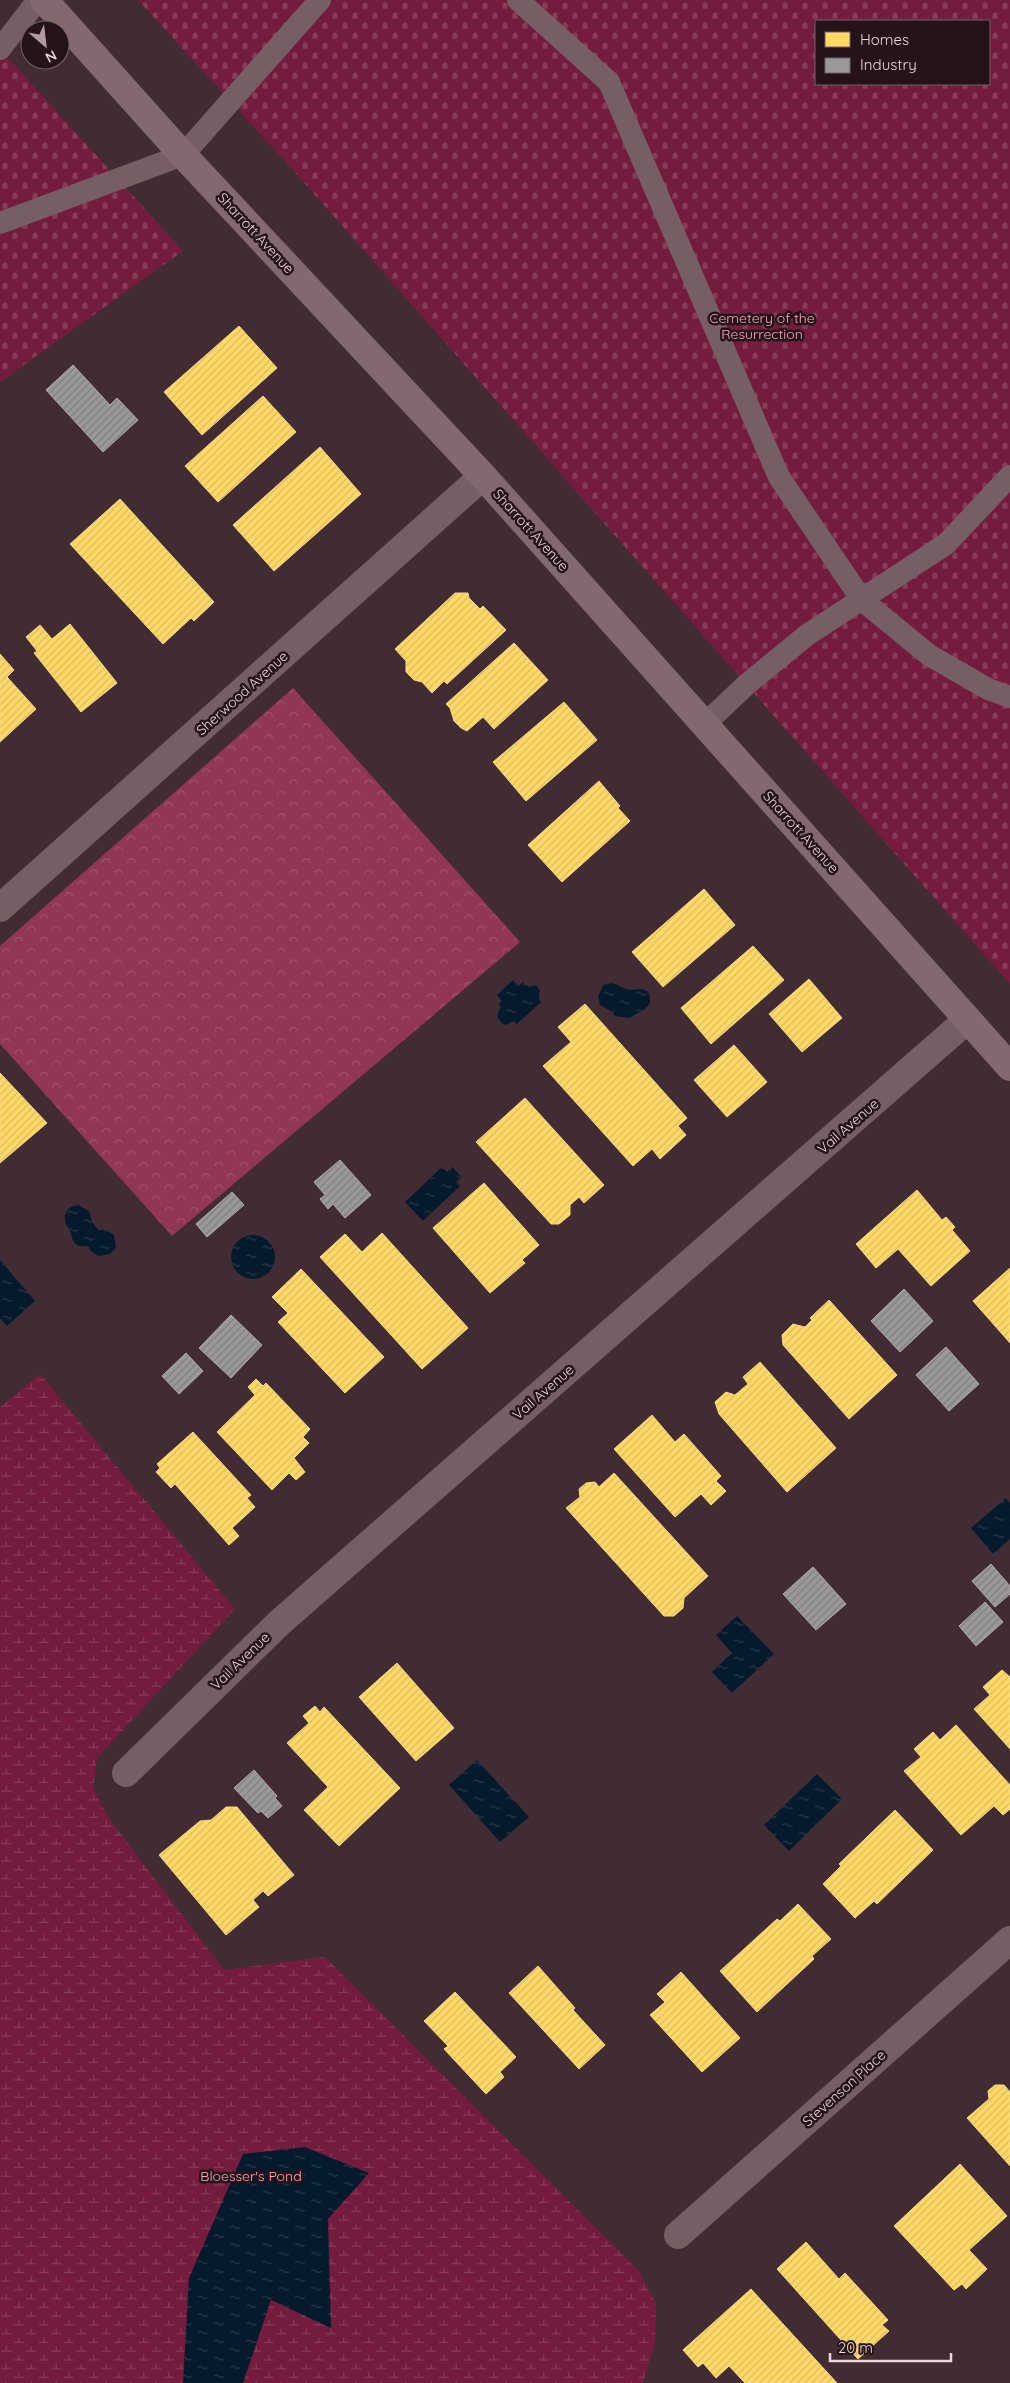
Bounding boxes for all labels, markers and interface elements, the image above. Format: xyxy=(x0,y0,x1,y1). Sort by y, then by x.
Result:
north arrow xyxy=(20,20,70,70)
legend xyxy=(815,20,990,85)
text: Homes xyxy=(860,30,909,49)
text: N xyxy=(42,46,60,67)
text: Industry xyxy=(860,55,917,74)
street label: Sharrott Avenue xyxy=(214,189,298,277)
park label: Cemetery of the Resurrection xyxy=(709,309,815,343)
street label: Sharrott Avenue xyxy=(489,485,573,575)
street label: Sherwood Avenue xyxy=(192,647,292,739)
street label: Sharrott Avenue xyxy=(759,787,843,877)
street label: Vail Avenue xyxy=(814,1094,882,1158)
street label: Vail Avenue xyxy=(509,1360,577,1424)
street label: Vail Avenue xyxy=(207,1628,273,1694)
street label: Stevenson Place xyxy=(799,2046,889,2130)
park label: Bloesser's Pond xyxy=(200,2167,302,2185)
scale bar xyxy=(830,2330,951,2362)
text: 20 m xyxy=(838,2338,873,2357)

